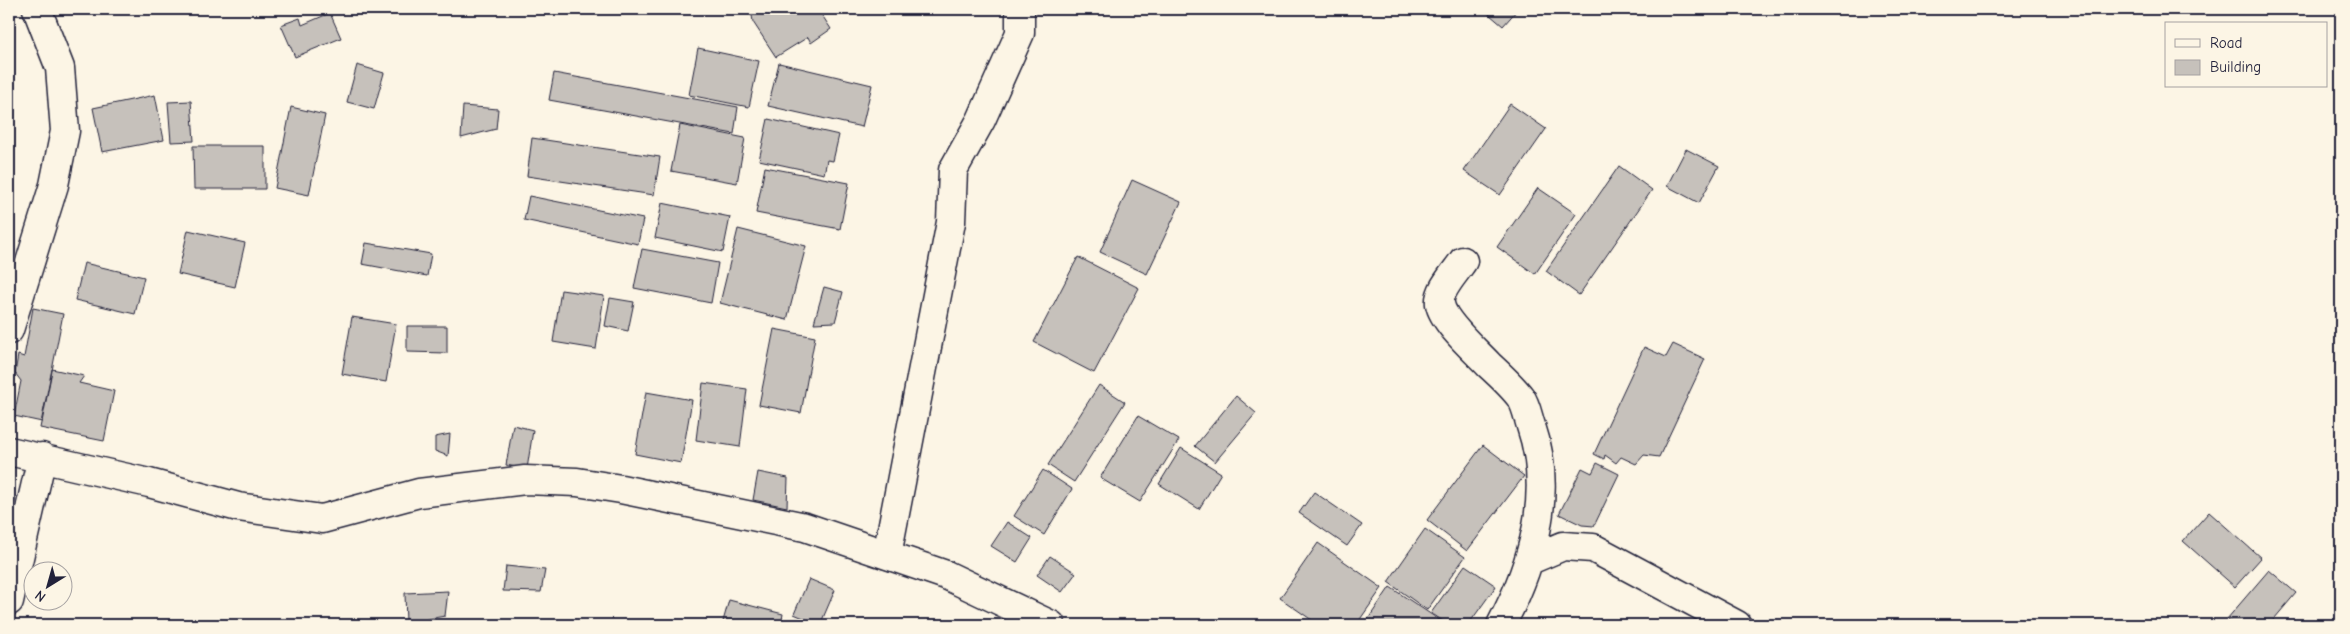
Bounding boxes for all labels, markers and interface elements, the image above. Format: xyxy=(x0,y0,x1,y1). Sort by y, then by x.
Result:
legend xyxy=(2165,22,2328,88)
text: Road xyxy=(2210,34,2242,52)
text: Building xyxy=(2210,58,2261,76)
north arrow xyxy=(22,562,72,612)
text: N xyxy=(32,586,49,606)

